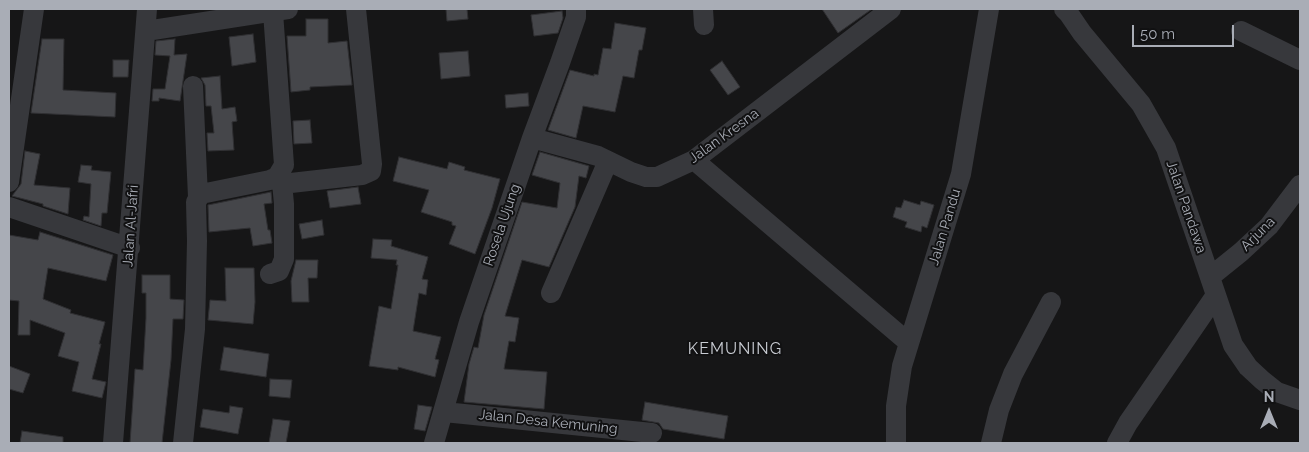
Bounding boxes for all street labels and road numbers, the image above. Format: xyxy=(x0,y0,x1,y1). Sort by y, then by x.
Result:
street label: Jalan Kresna xyxy=(686,105,762,167)
street label: Jalan Pandawa xyxy=(1162,159,1210,255)
street label: Rosela Ujung xyxy=(480,182,524,268)
street label: Jalan Al-Jafri xyxy=(120,184,142,268)
street label: Jalan Pandu xyxy=(925,187,965,267)
street label: Arjuna xyxy=(1237,213,1279,255)
street label: Jalan Desa Kemuning xyxy=(478,406,618,438)

